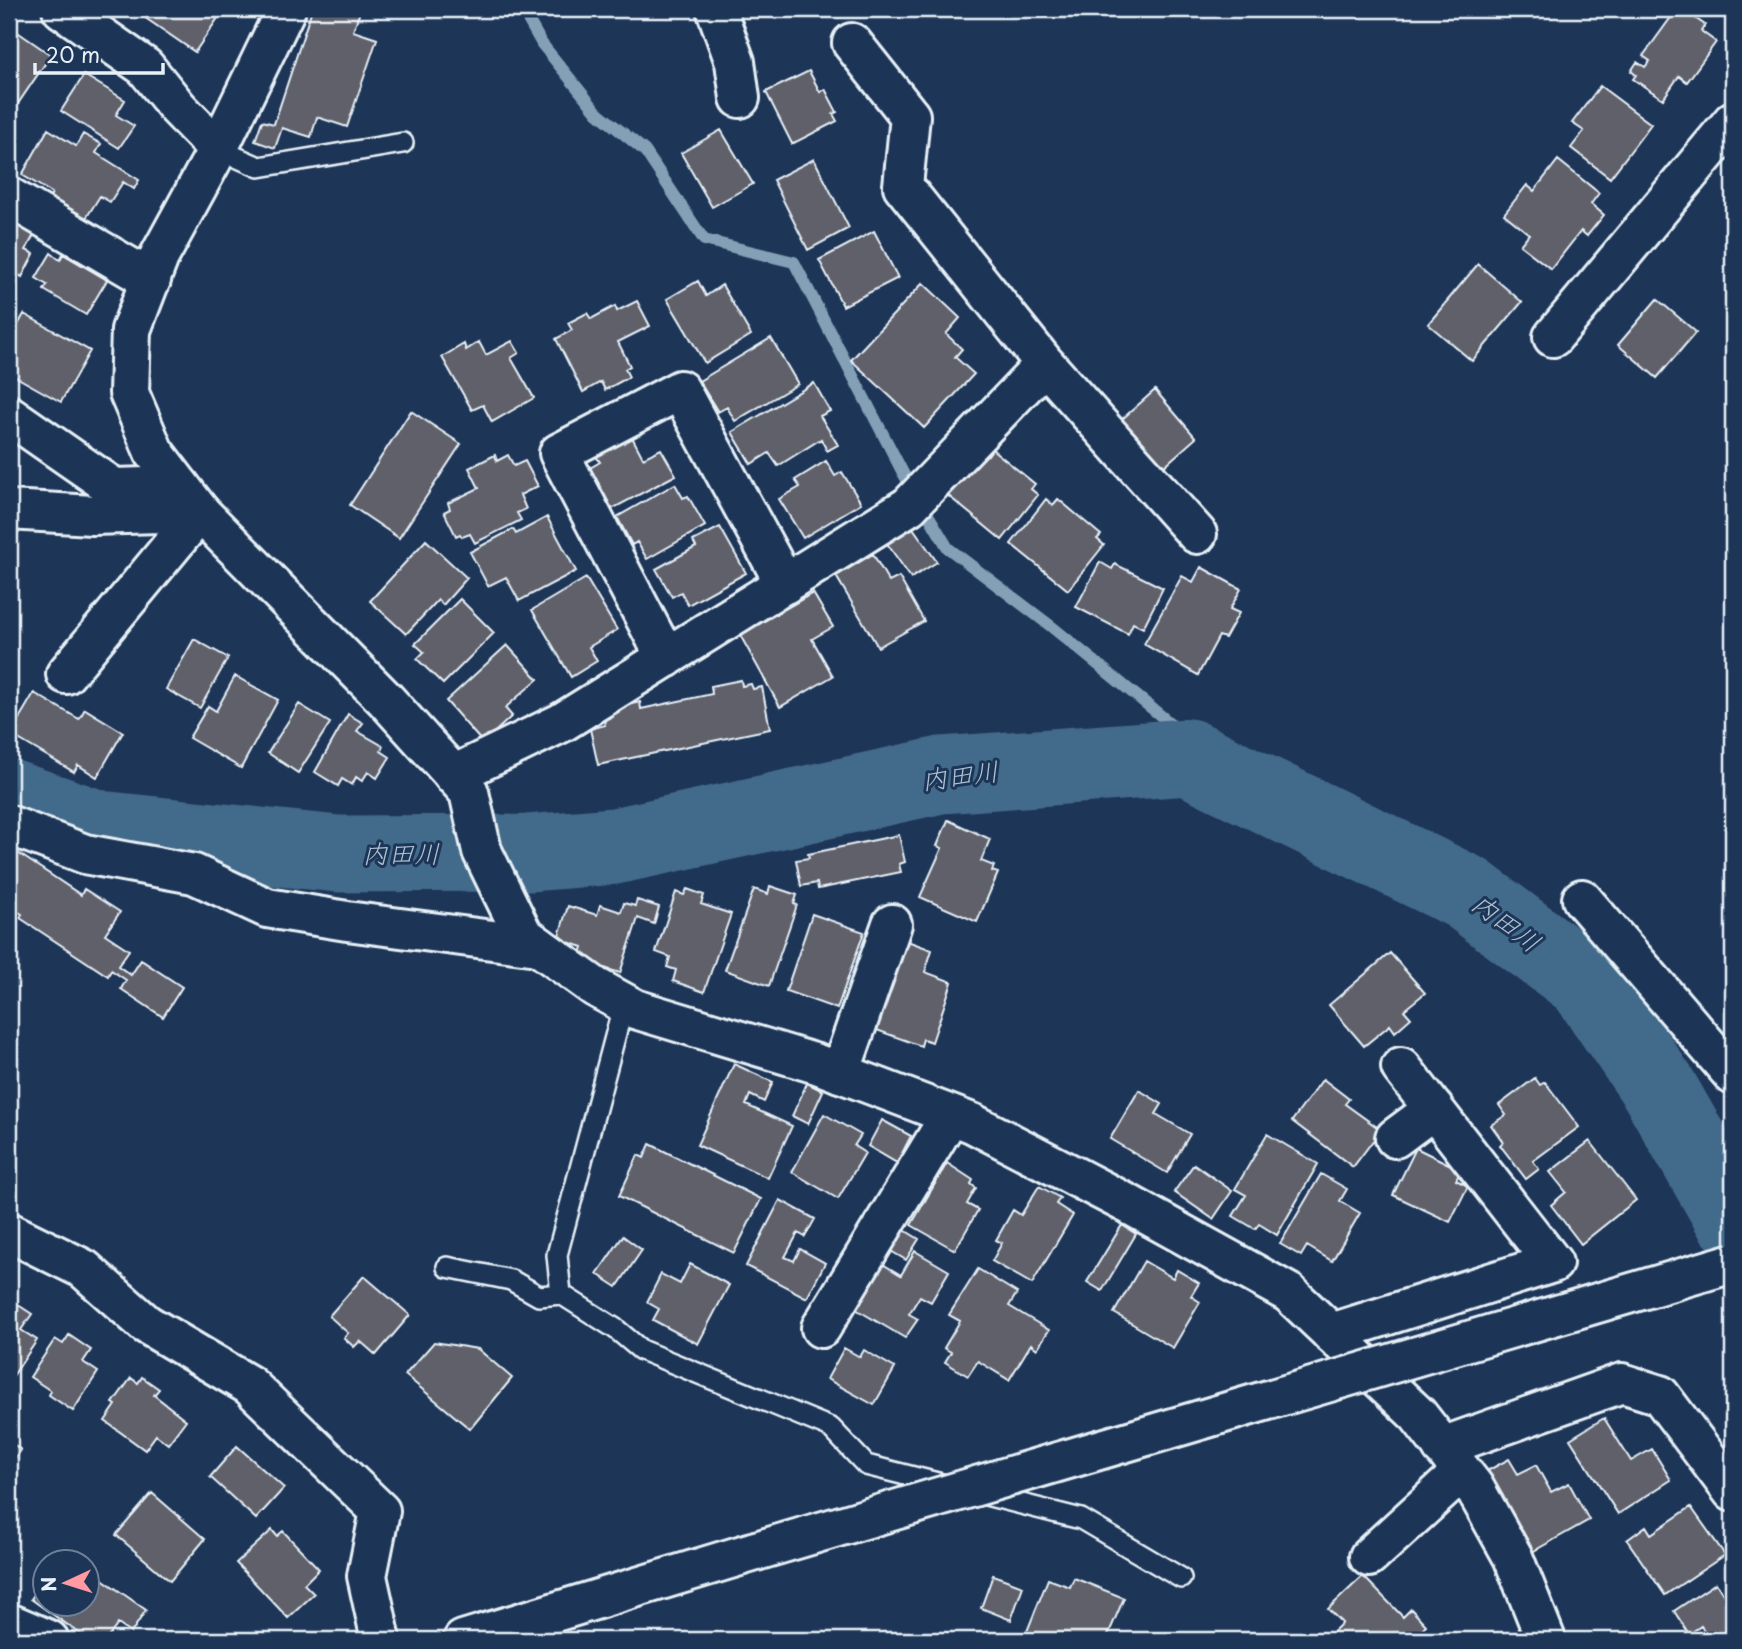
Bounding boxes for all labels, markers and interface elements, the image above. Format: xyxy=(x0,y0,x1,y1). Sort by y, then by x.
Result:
scale bar xyxy=(35,32,163,76)
text: 20 m xyxy=(46,38,100,70)
water label: 内田川 xyxy=(919,750,1001,799)
water label: 内田川 xyxy=(362,833,440,872)
water label: 内田川 xyxy=(1464,883,1550,961)
north arrow xyxy=(32,1548,102,1618)
text: N xyxy=(34,1576,63,1593)

